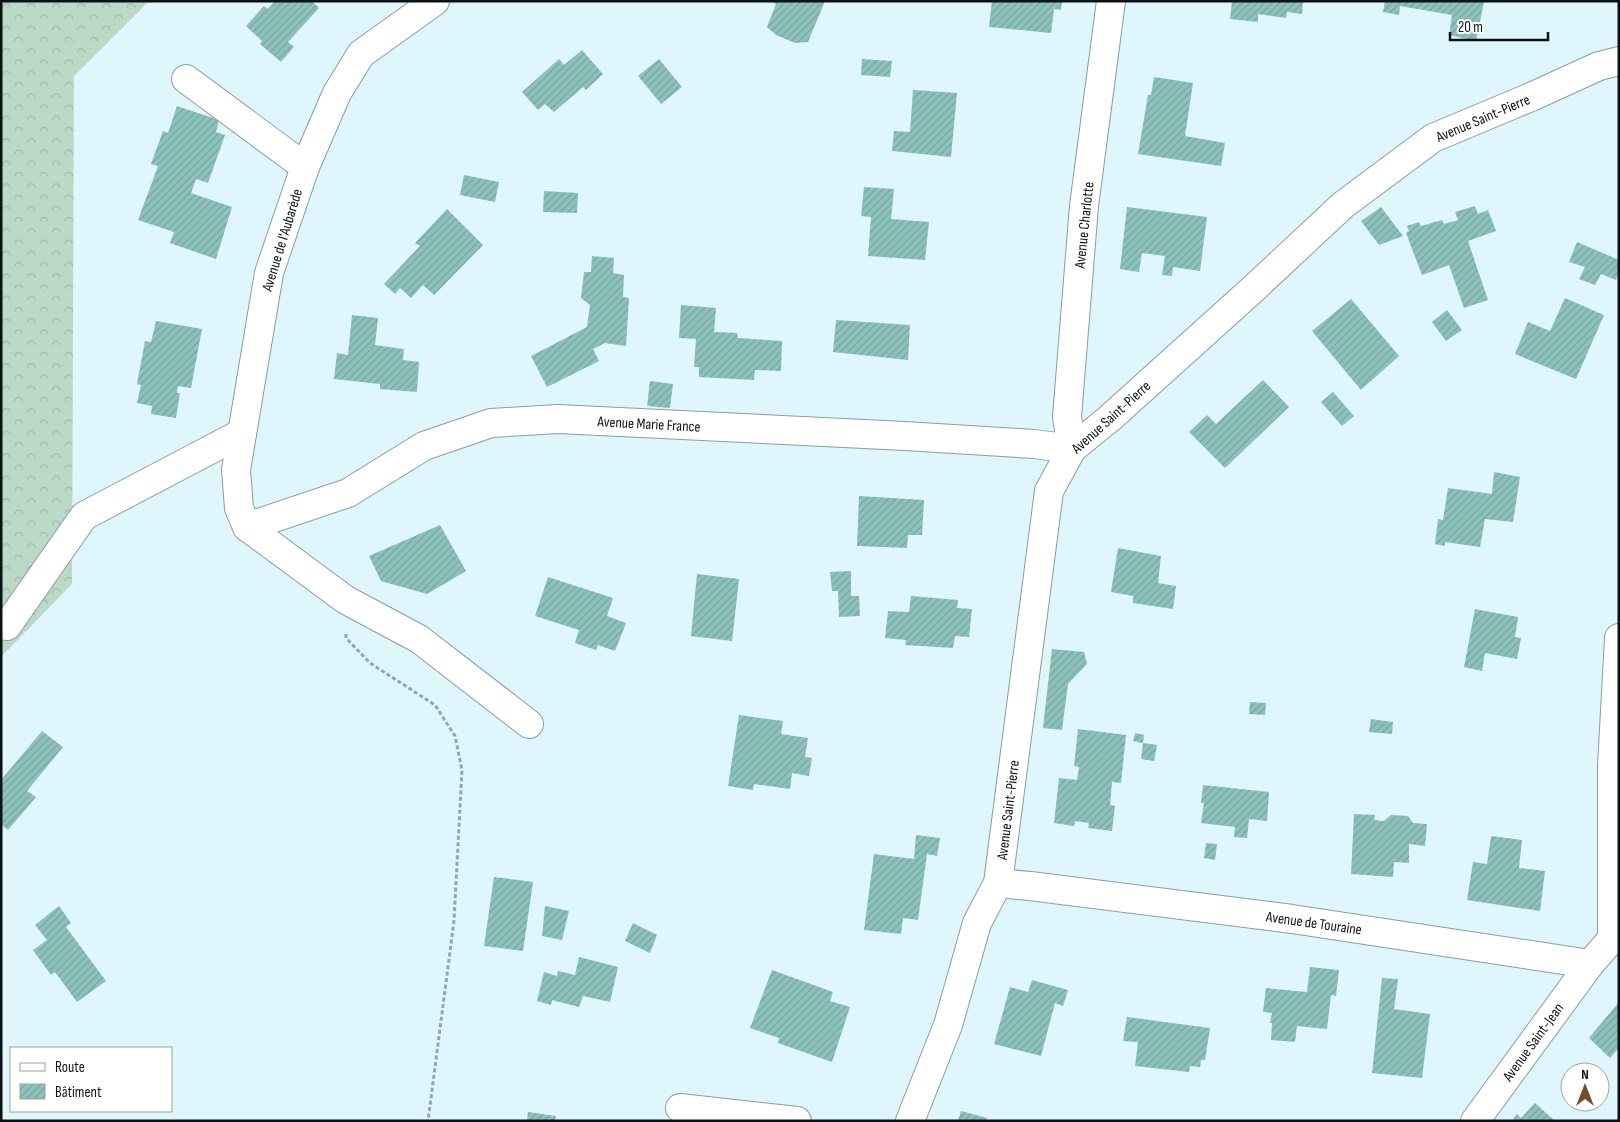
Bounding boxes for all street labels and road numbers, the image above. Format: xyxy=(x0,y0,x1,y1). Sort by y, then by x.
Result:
street label: Avenue Saint-Pierre xyxy=(1432,90,1533,147)
street label: Avenue Charlotte xyxy=(1070,181,1098,270)
street label: Avenue de l'Aubarède xyxy=(258,187,307,295)
street label: Avenue Saint-Pierre xyxy=(1067,377,1155,459)
street label: Avenue Marie France xyxy=(596,412,701,437)
street label: Avenue Saint-Pierre xyxy=(993,759,1024,862)
street label: Avenue de Touraine xyxy=(1264,907,1363,940)
street label: Avenue Saint-Jean xyxy=(1498,999,1568,1086)

